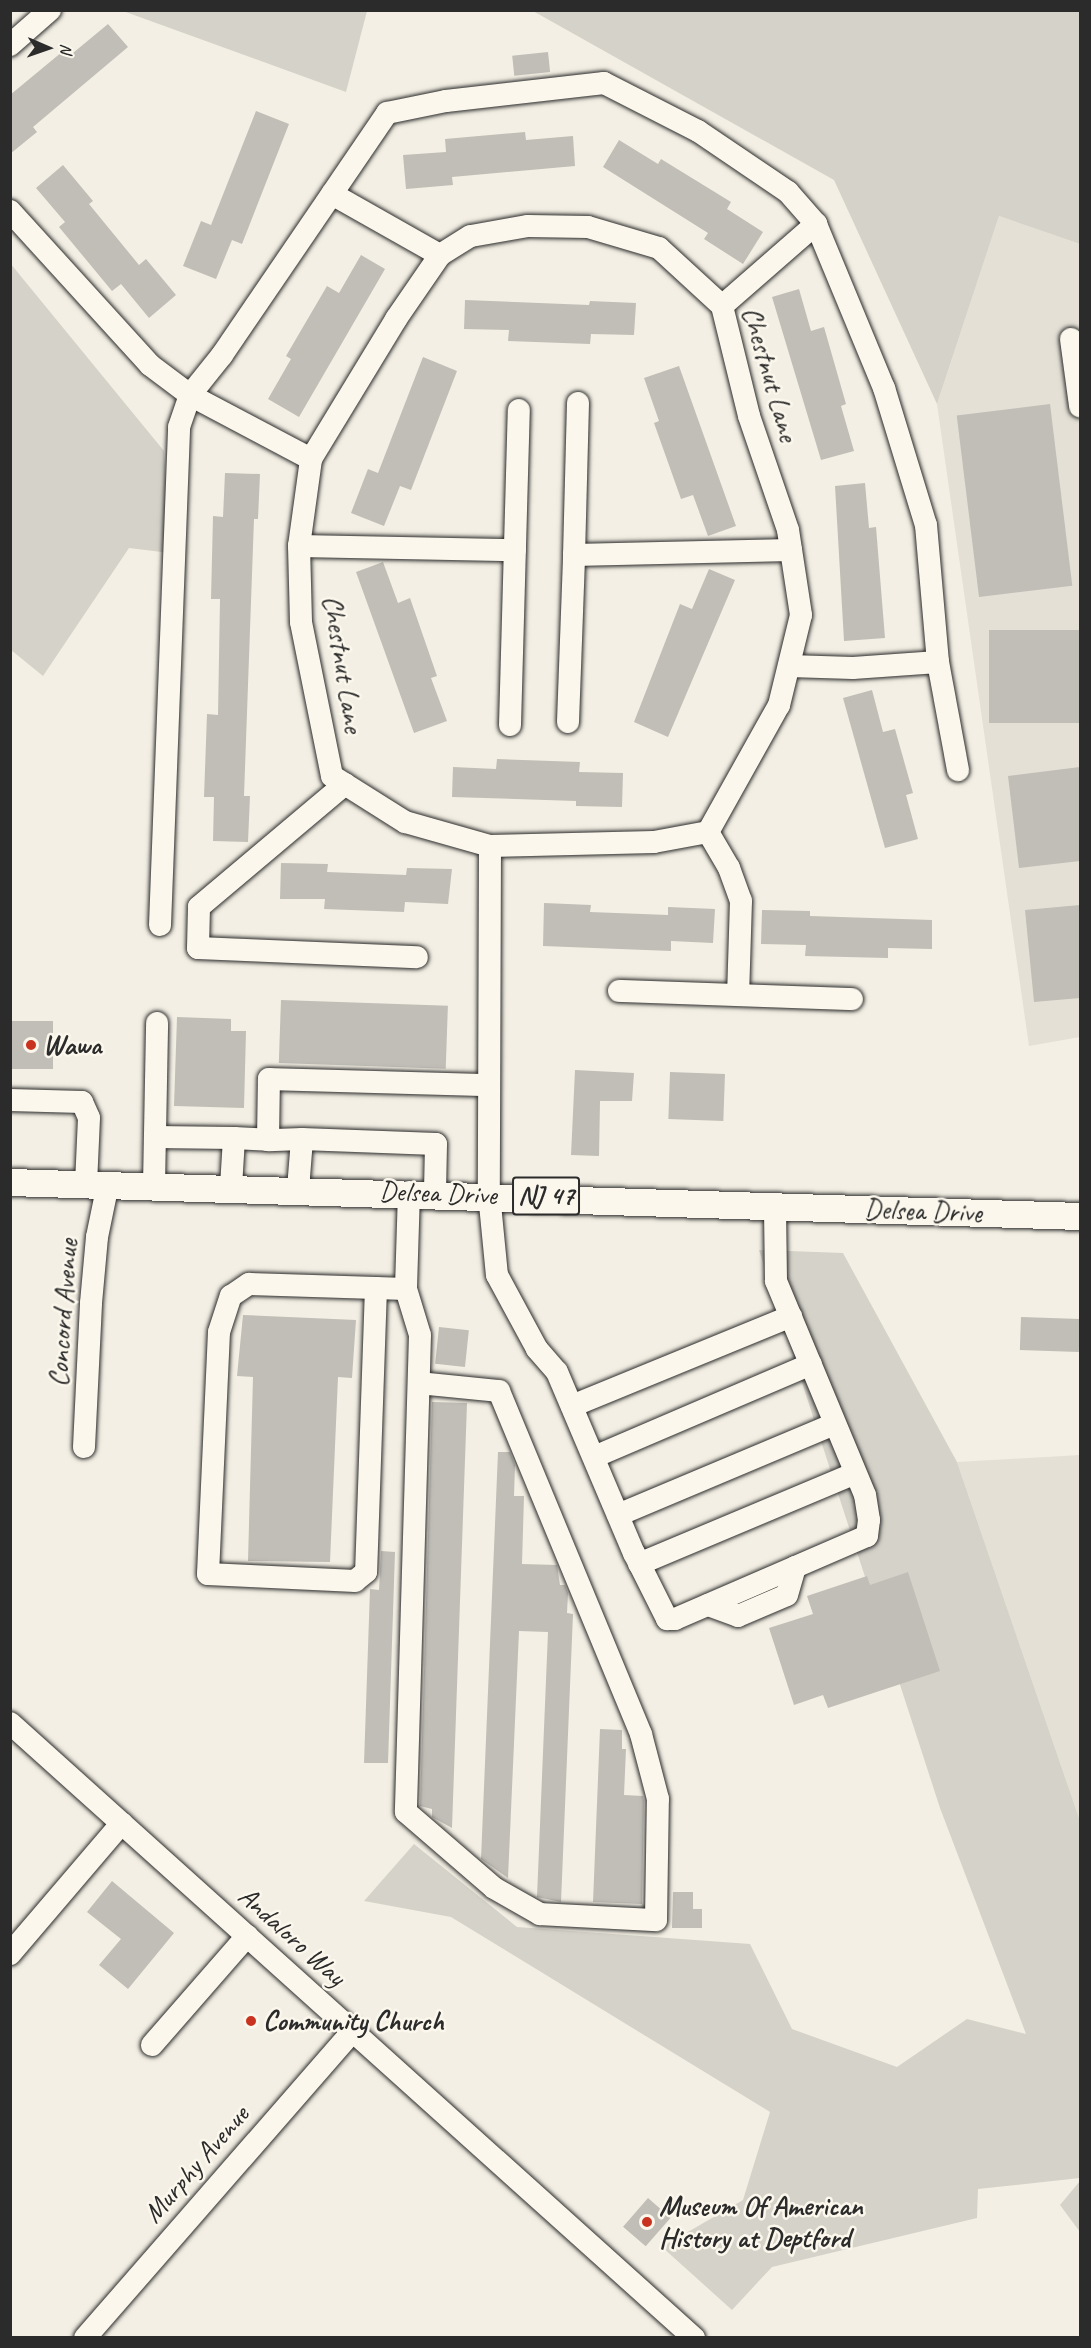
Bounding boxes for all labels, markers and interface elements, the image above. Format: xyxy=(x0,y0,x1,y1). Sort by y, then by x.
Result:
north arrow xyxy=(18,18,78,78)
text: N xyxy=(56,43,76,54)
street label: Chestnut Lane xyxy=(735,303,805,445)
street label: Chestnut Lane xyxy=(316,593,370,735)
place label: Wawa xyxy=(43,1028,101,1062)
marker: Wawa xyxy=(24,1038,38,1052)
road number: NJ 47 xyxy=(512,1172,580,1220)
street label: Delsea Drive xyxy=(379,1174,497,1212)
street label: Delsea Drive xyxy=(864,1192,982,1230)
street label: Concord Avenue xyxy=(41,1238,85,1388)
street label: Andaloro Way xyxy=(232,1879,352,1993)
place label: Community Church xyxy=(263,2004,445,2038)
marker: Community Church xyxy=(244,2014,258,2028)
street label: Murphy Avenue xyxy=(136,2099,256,2229)
place label: Museum Of American History at Deptford xyxy=(659,2189,863,2255)
marker: Museum Of American History at Deptford xyxy=(640,2215,654,2229)

